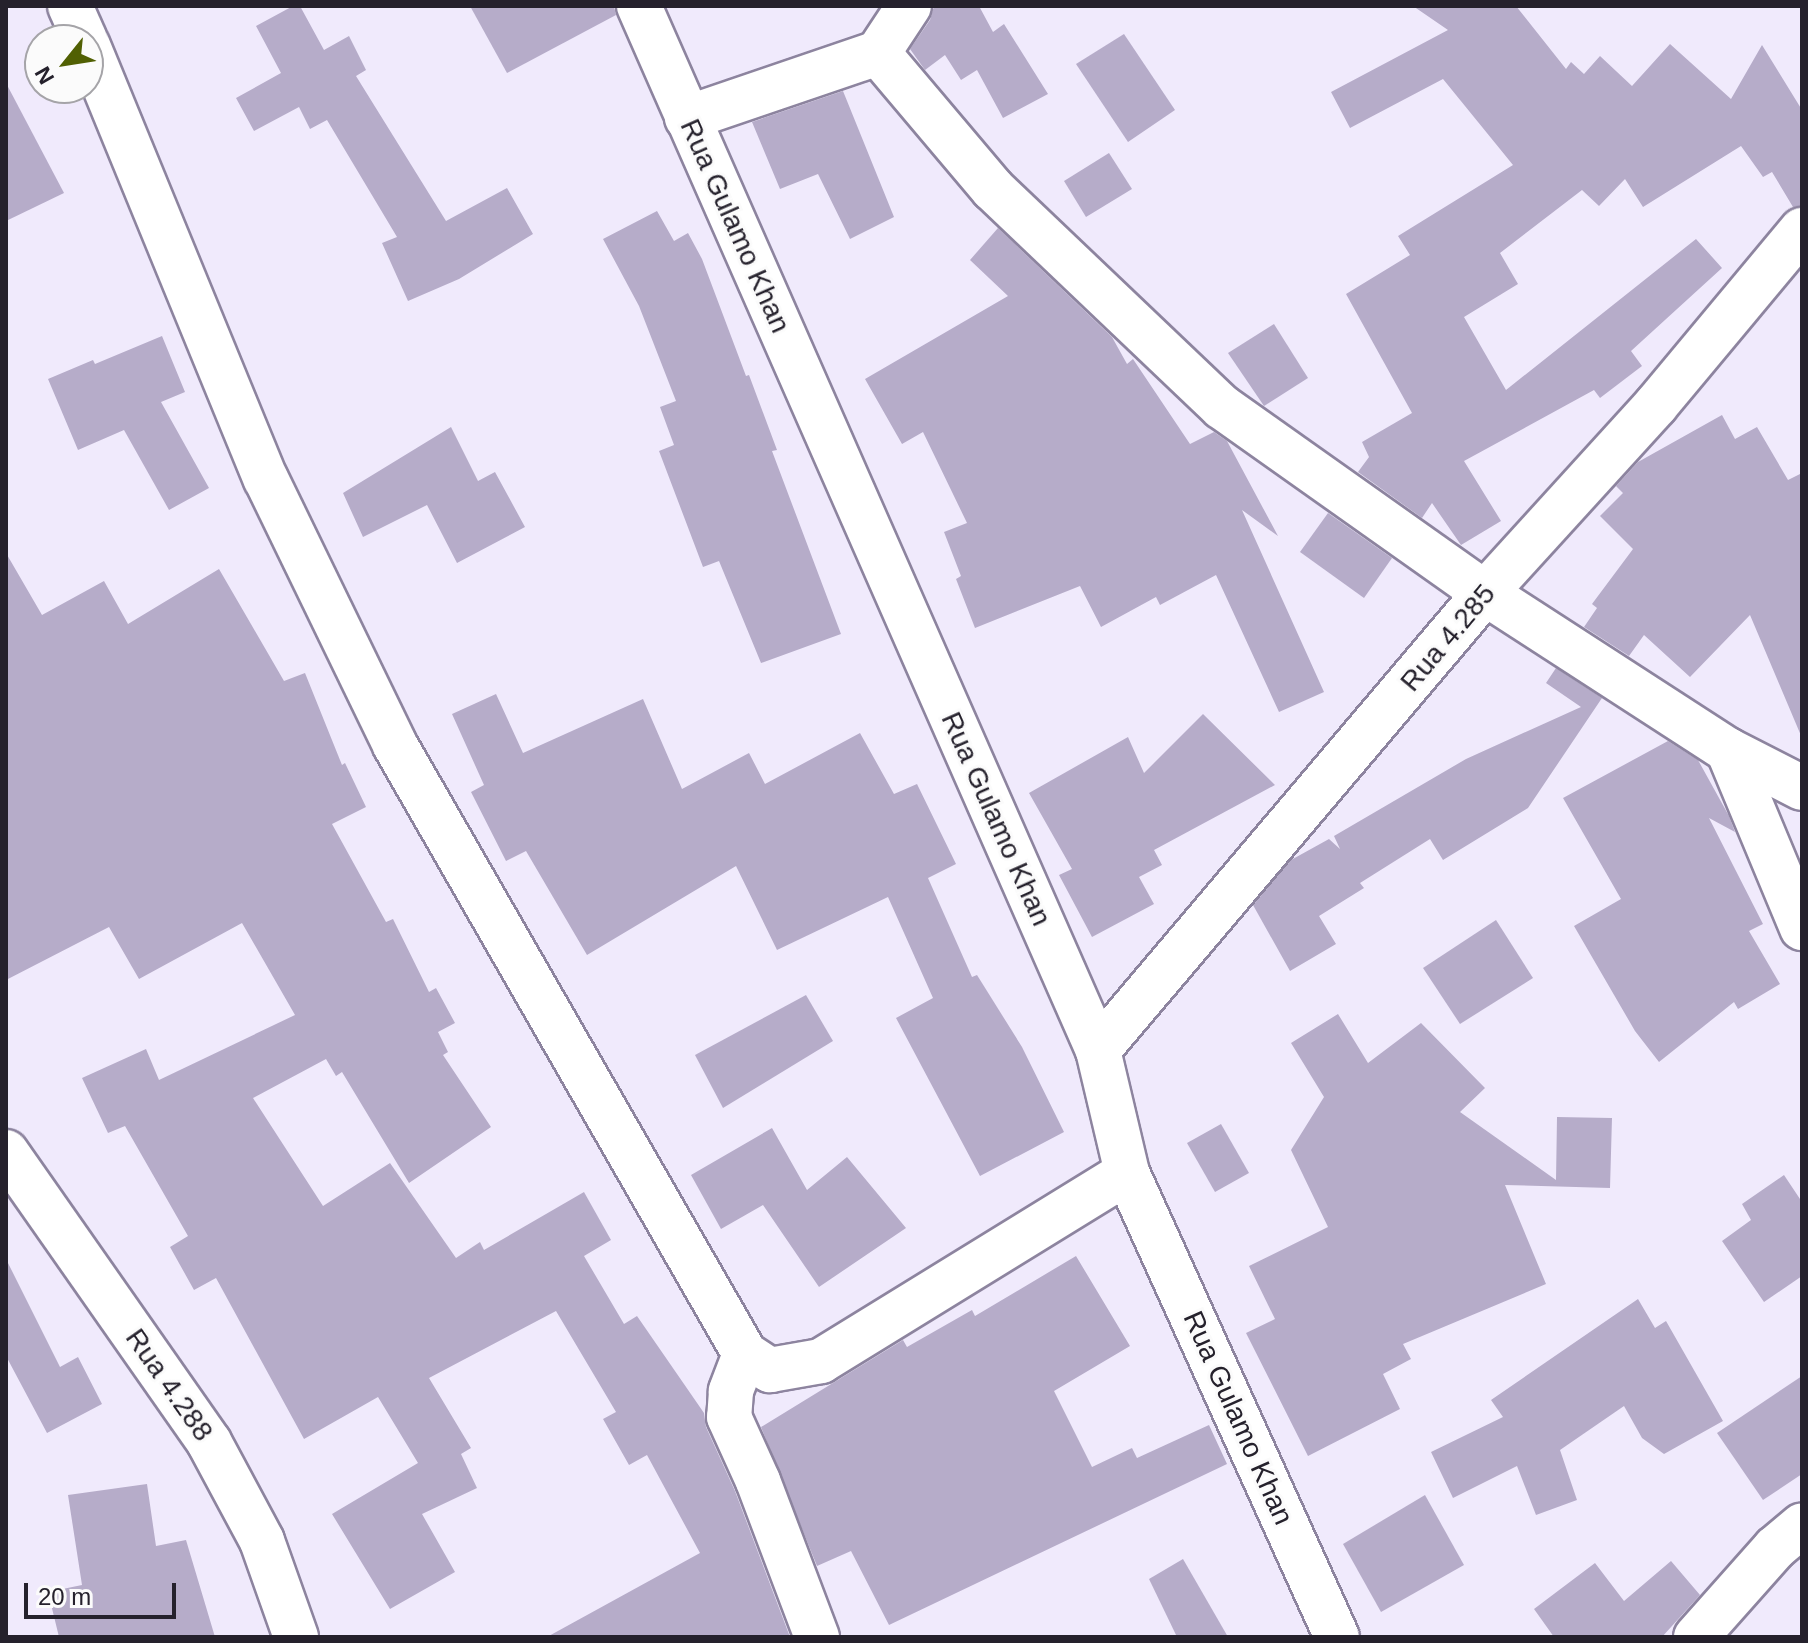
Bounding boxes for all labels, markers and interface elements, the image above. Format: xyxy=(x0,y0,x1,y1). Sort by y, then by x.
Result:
north arrow xyxy=(24,24,104,104)
text: N xyxy=(30,62,59,88)
street label: Rua Gulamo Khan xyxy=(673,114,797,338)
street label: Rua 4.285 xyxy=(1394,578,1502,698)
street label: Rua Gulamo Khan xyxy=(934,707,1058,931)
street label: Rua Gulamo Khan xyxy=(1176,1306,1300,1530)
street label: Rua 4.288 xyxy=(118,1322,220,1448)
scale bar xyxy=(28,1567,180,1617)
text: 20 m xyxy=(38,1583,91,1610)

